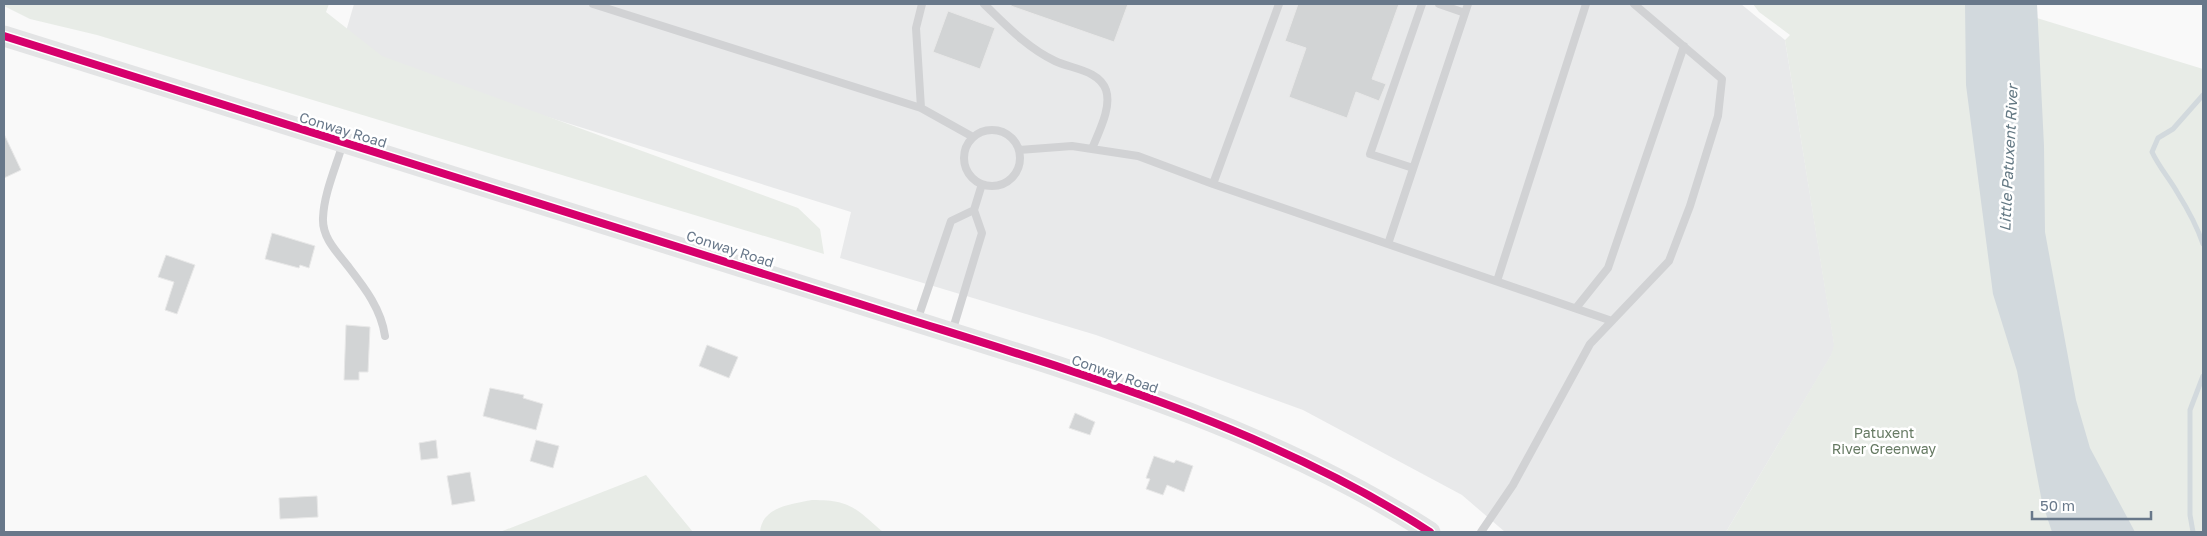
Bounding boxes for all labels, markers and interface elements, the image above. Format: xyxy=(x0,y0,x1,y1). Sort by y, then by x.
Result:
water label: Little Patuxent River xyxy=(1995,82,2021,232)
street label: Conway Road xyxy=(297,108,389,151)
street label: Conway Road xyxy=(684,226,776,271)
street label: Conway Road xyxy=(1069,351,1161,396)
park label: Patuxent River Greenway xyxy=(1832,424,1936,457)
scale bar xyxy=(2032,488,2151,520)
text: 50 m xyxy=(2040,496,2075,514)

